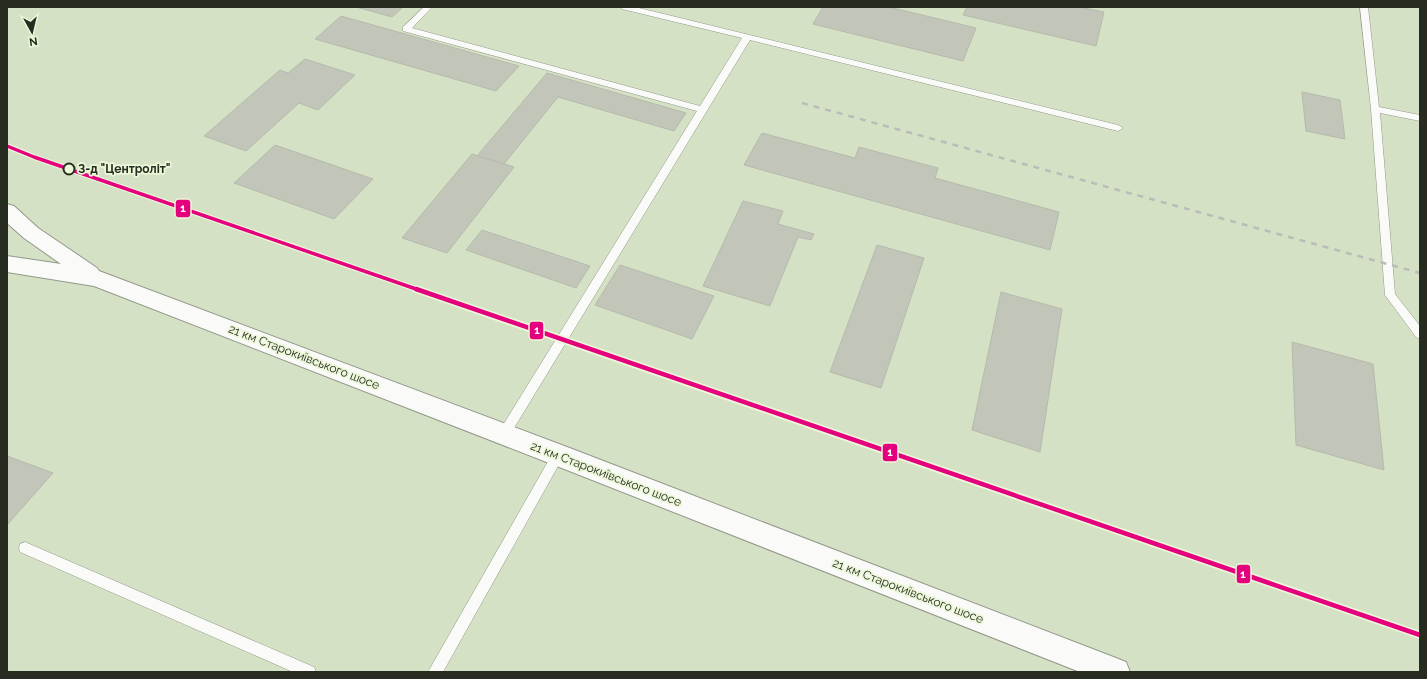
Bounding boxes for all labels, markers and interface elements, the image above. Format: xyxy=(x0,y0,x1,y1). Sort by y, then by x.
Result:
north arrow xyxy=(12,12,52,52)
text: N xyxy=(28,34,38,48)
marker: З-д "Центроліт" xyxy=(62,162,76,176)
place label: З-д "Центроліт" xyxy=(78,162,170,176)
line badge: 1 xyxy=(175,199,191,218)
text: 1 xyxy=(180,202,186,215)
line badge: 1 xyxy=(529,321,544,340)
street label: 21 км Старокиївського шосе xyxy=(227,322,381,392)
text: 1 xyxy=(534,324,540,337)
street label: 21 км Старокиївського шосе xyxy=(529,439,683,509)
line badge: 1 xyxy=(882,443,898,462)
text: 1 xyxy=(887,446,893,459)
street label: 21 км Старокиївського шосе xyxy=(831,556,985,626)
line badge: 1 xyxy=(1236,564,1251,584)
text: 1 xyxy=(1240,568,1246,581)

